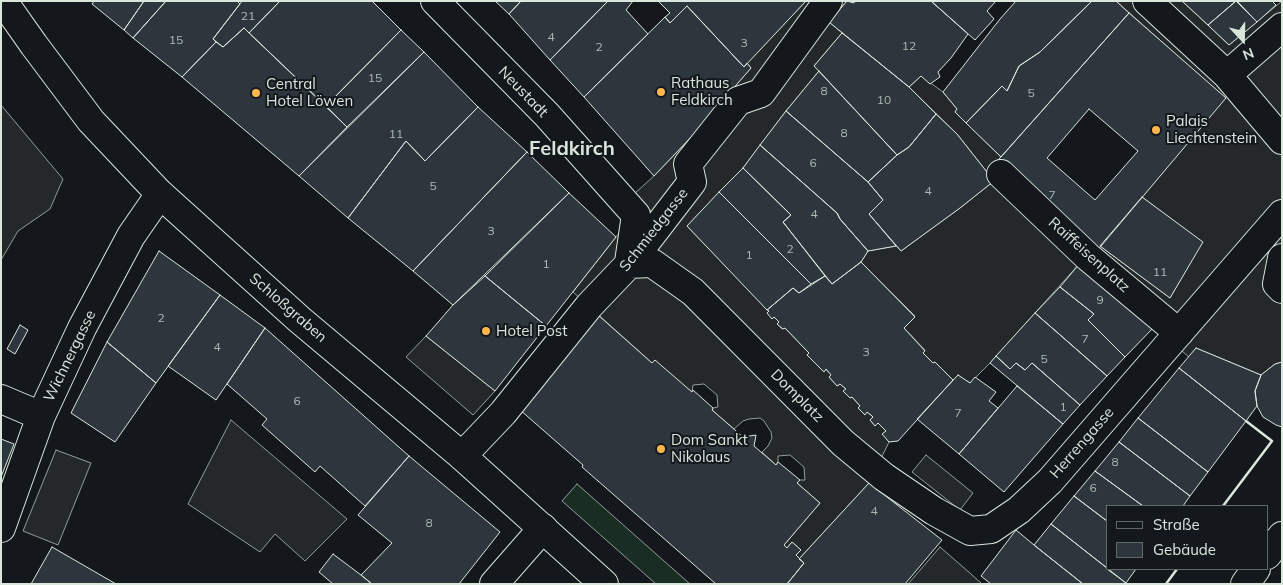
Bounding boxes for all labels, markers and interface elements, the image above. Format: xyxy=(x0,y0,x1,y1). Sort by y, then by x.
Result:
house number: 21 xyxy=(241,9,255,23)
north arrow xyxy=(1218,15,1268,65)
house number: 4 xyxy=(547,30,555,44)
house number: 15 xyxy=(169,33,183,47)
house number: 3 xyxy=(740,36,748,50)
house number: 12 xyxy=(902,39,916,53)
house number: 2 xyxy=(595,40,603,54)
text: N xyxy=(1240,44,1257,64)
street label: Neustadt xyxy=(494,63,552,121)
house number: 15 xyxy=(368,71,382,85)
place label: Rathaus Feldkirch xyxy=(671,74,733,109)
place label: Central Hotel Löwen xyxy=(266,75,353,110)
house number: 8 xyxy=(820,84,828,98)
marker: Rathaus Feldkirch xyxy=(655,86,667,98)
house number: 5 xyxy=(1027,86,1035,100)
marker: Central Hotel Löwen xyxy=(250,87,262,99)
house number: 10 xyxy=(877,93,891,107)
place label: Palais Liechtenstein xyxy=(1166,112,1257,147)
marker: Palais Liechtenstein xyxy=(1150,124,1162,136)
house number: 8 xyxy=(840,126,848,140)
house number: 11 xyxy=(389,127,403,141)
district label: Feldkirch xyxy=(529,137,615,161)
house number: 6 xyxy=(809,156,817,170)
house number: 5 xyxy=(429,179,437,193)
house number: 4 xyxy=(924,184,932,198)
street label: Schmiedgasse xyxy=(616,185,692,275)
house number: 7 xyxy=(1048,188,1056,202)
house number: 4 xyxy=(810,207,818,221)
street label: Raiffeisenplatz xyxy=(1045,214,1133,296)
house number: 3 xyxy=(487,224,495,238)
house number: 2 xyxy=(786,242,794,256)
house number: 1 xyxy=(745,248,753,262)
house number: 1 xyxy=(542,257,550,271)
house number: 11 xyxy=(1153,265,1167,279)
street label: Schloßgraben xyxy=(246,270,330,346)
house number: 9 xyxy=(1096,293,1104,307)
street label: Wichnergasse xyxy=(40,307,100,405)
house number: 2 xyxy=(157,311,165,325)
place label: Hotel Post xyxy=(496,322,567,340)
marker: Hotel Post xyxy=(480,325,492,337)
house number: 7 xyxy=(1081,332,1089,346)
house number: 4 xyxy=(213,340,221,354)
house number: 3 xyxy=(862,345,870,359)
house number: 5 xyxy=(1040,352,1048,366)
street label: Domplatz xyxy=(767,366,827,426)
house number: 6 xyxy=(293,394,301,408)
house number: 1 xyxy=(1059,400,1067,414)
street label: Herrengasse xyxy=(1046,404,1118,482)
house number: 7 xyxy=(954,406,962,420)
place label: Dom Sankt Nikolaus xyxy=(671,431,748,466)
marker: Dom Sankt Nikolaus xyxy=(655,443,667,455)
house number: 8 xyxy=(1111,455,1119,469)
house number: 6 xyxy=(1089,481,1097,495)
house number: 4 xyxy=(870,504,878,518)
legend xyxy=(1106,505,1268,570)
text: Straße xyxy=(1153,515,1200,534)
house number: 8 xyxy=(425,516,433,530)
text: Gebäude xyxy=(1153,540,1216,559)

